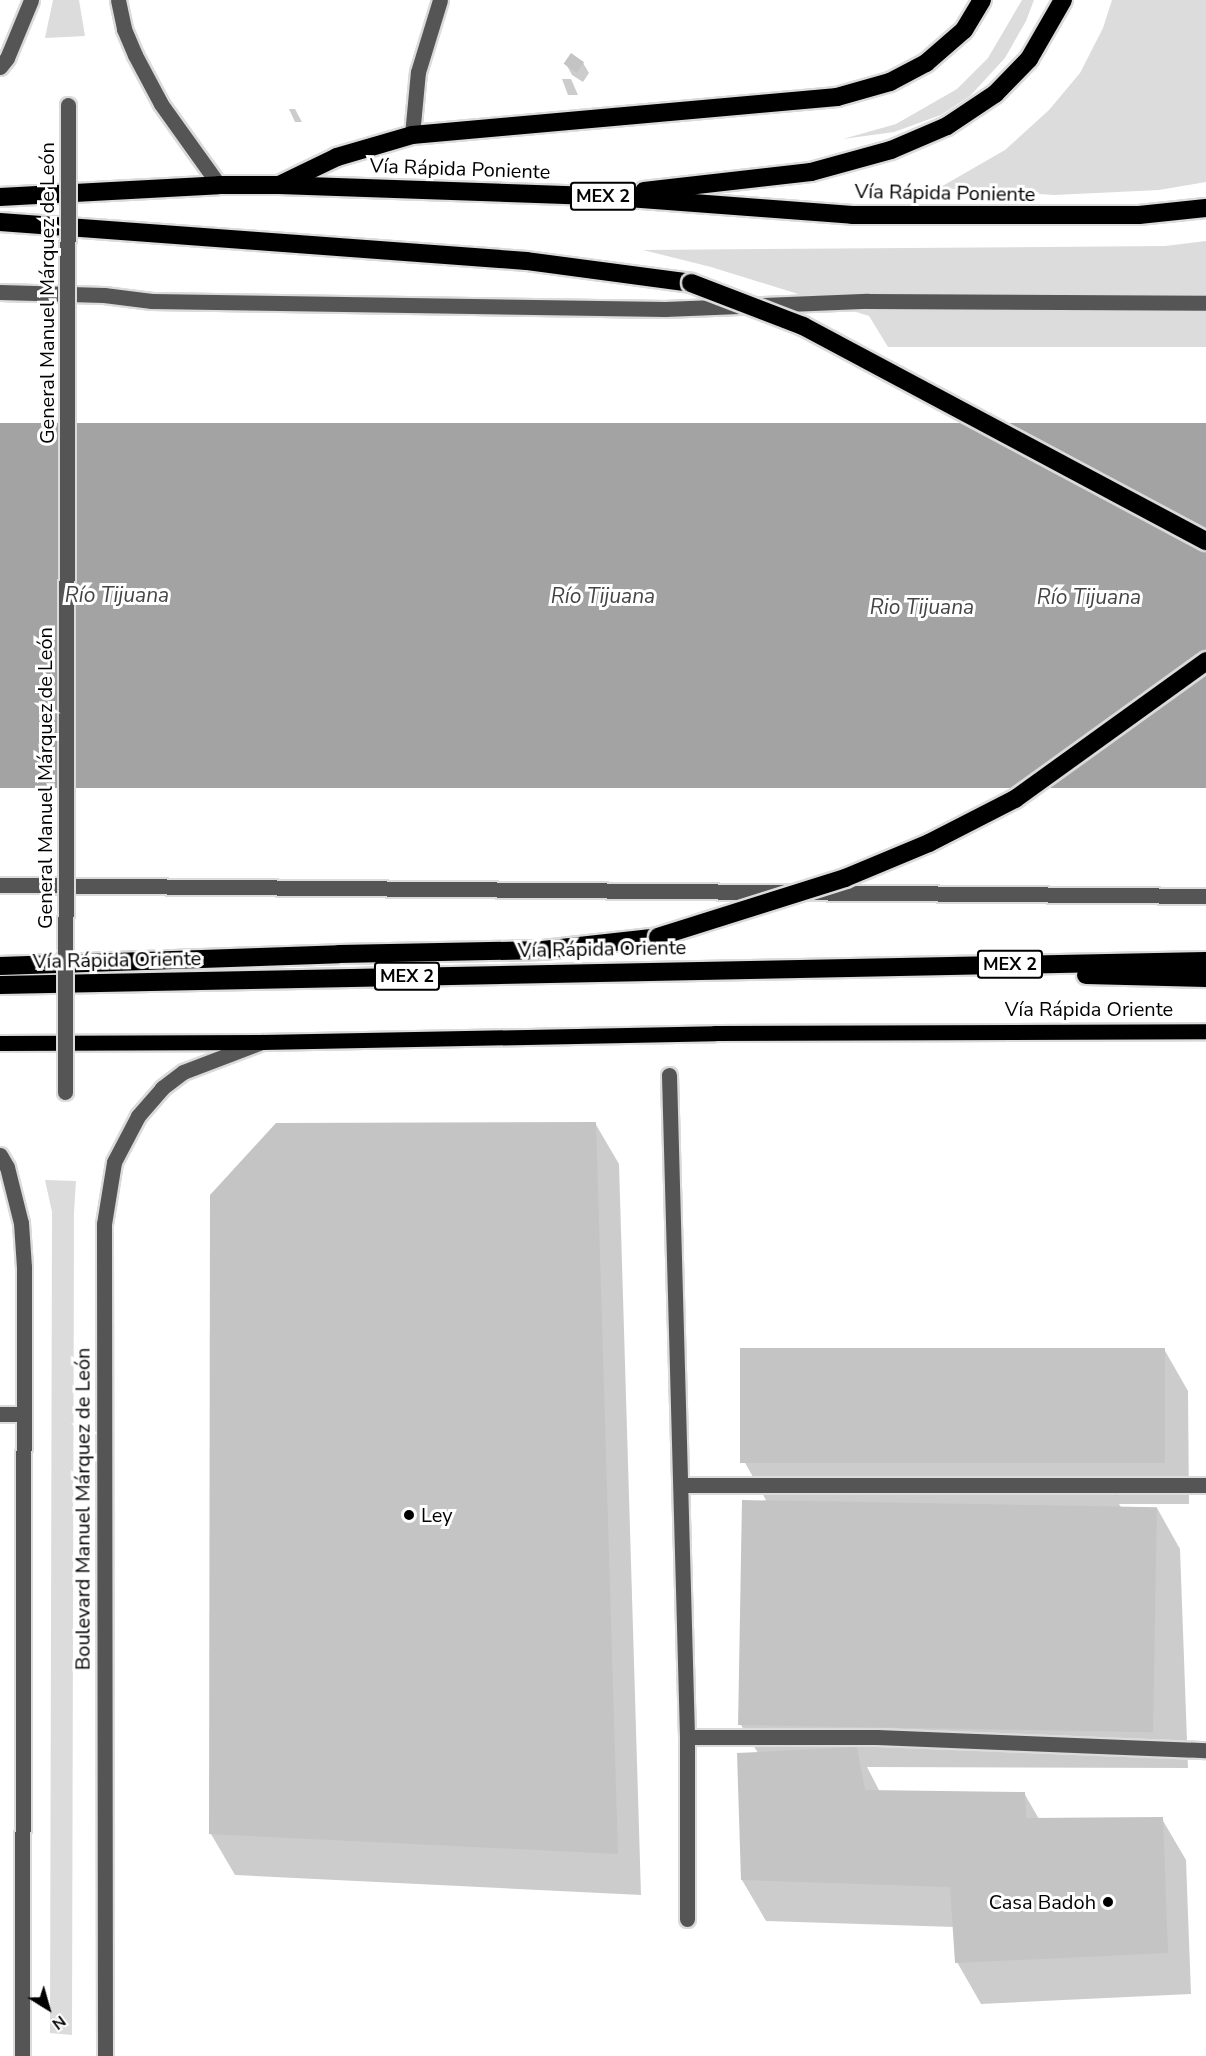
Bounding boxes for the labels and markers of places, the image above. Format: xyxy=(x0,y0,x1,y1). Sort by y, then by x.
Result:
place label: Ley xyxy=(421,1503,453,1527)
marker: Ley xyxy=(402,1508,416,1522)
place label: Casa Badoh xyxy=(989,1890,1096,1914)
marker: Casa Badoh xyxy=(1101,1895,1115,1909)

